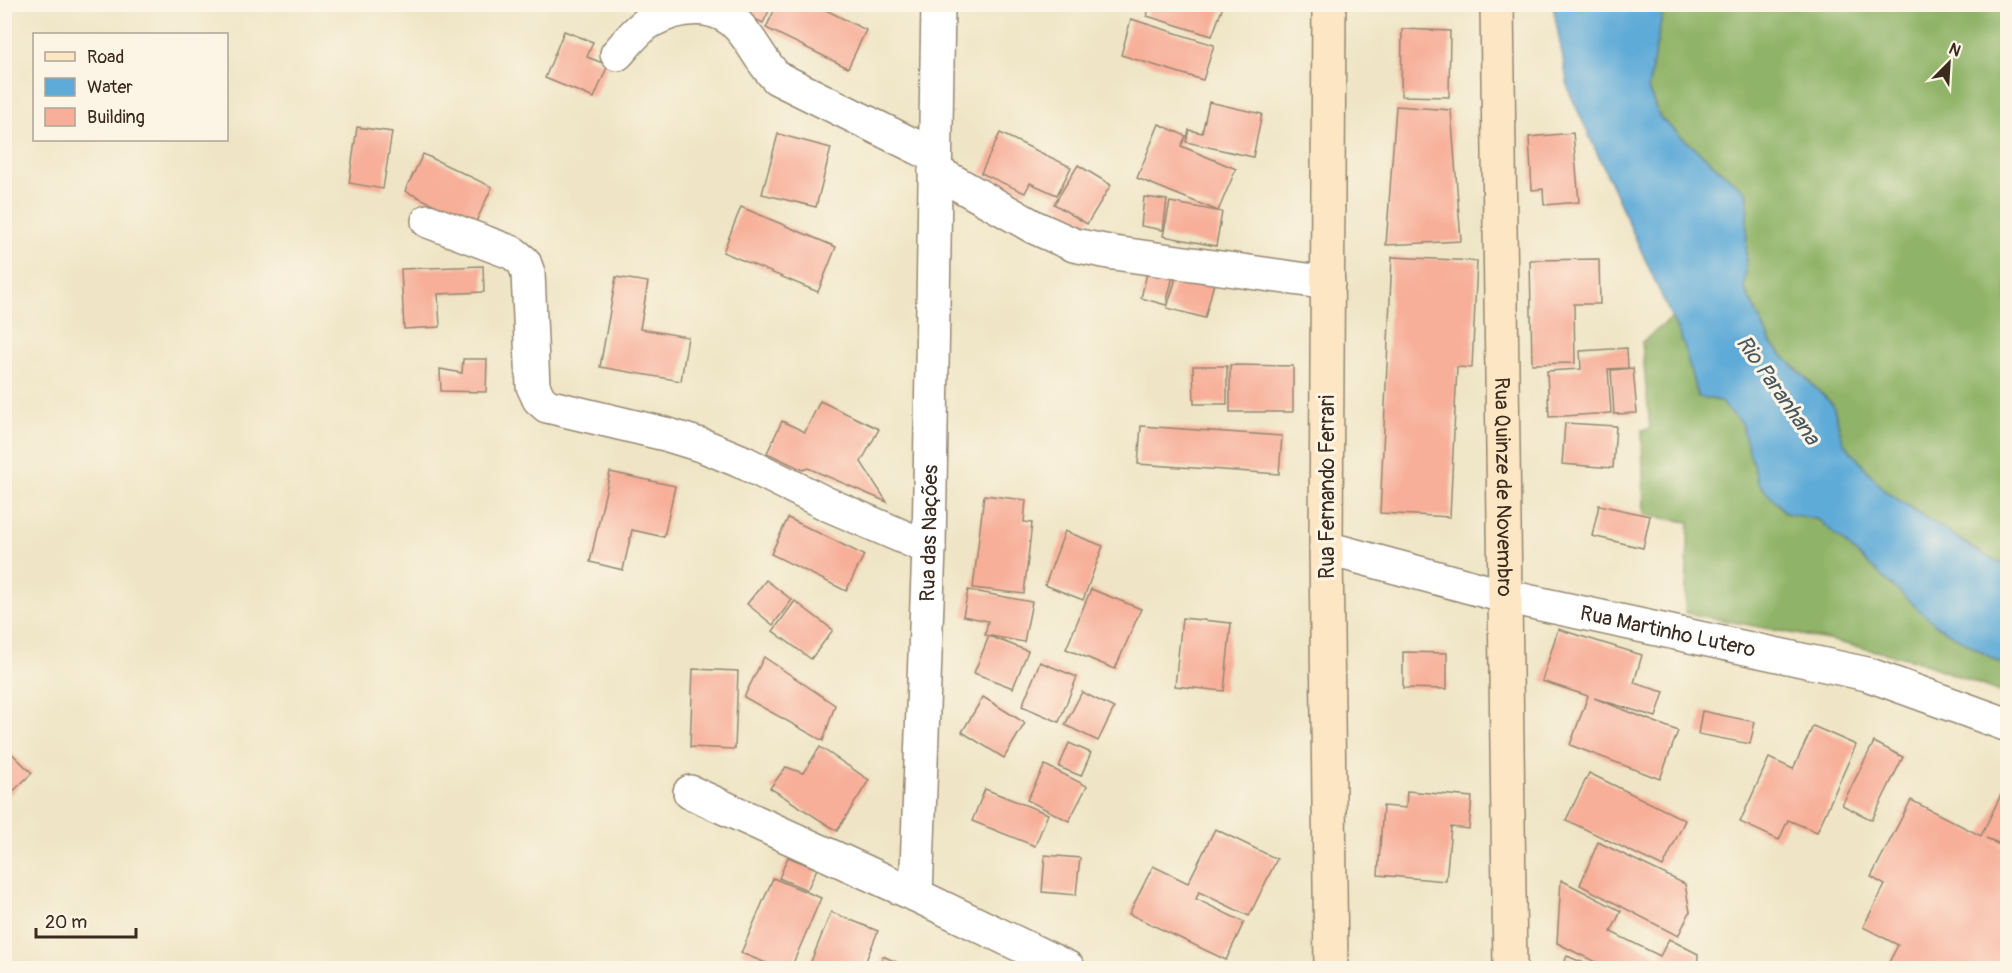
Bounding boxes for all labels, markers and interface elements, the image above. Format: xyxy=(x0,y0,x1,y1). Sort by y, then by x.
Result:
legend xyxy=(33,33,228,141)
north arrow xyxy=(1919,33,1979,93)
text: N xyxy=(1946,39,1964,62)
text: Road xyxy=(87,46,124,69)
text: Water xyxy=(87,76,133,99)
text: Building xyxy=(87,106,145,129)
water label: Rio Paranhana xyxy=(1730,330,1827,452)
street label: Rua Quinze de Novembro xyxy=(1489,377,1518,597)
street label: Rua Fernando Ferrari xyxy=(1314,395,1341,579)
street label: Rua das Nações xyxy=(913,464,944,602)
street label: Rua Martinho Lutero xyxy=(1578,599,1758,663)
scale bar xyxy=(36,901,136,939)
text: 20 m xyxy=(45,911,87,934)

